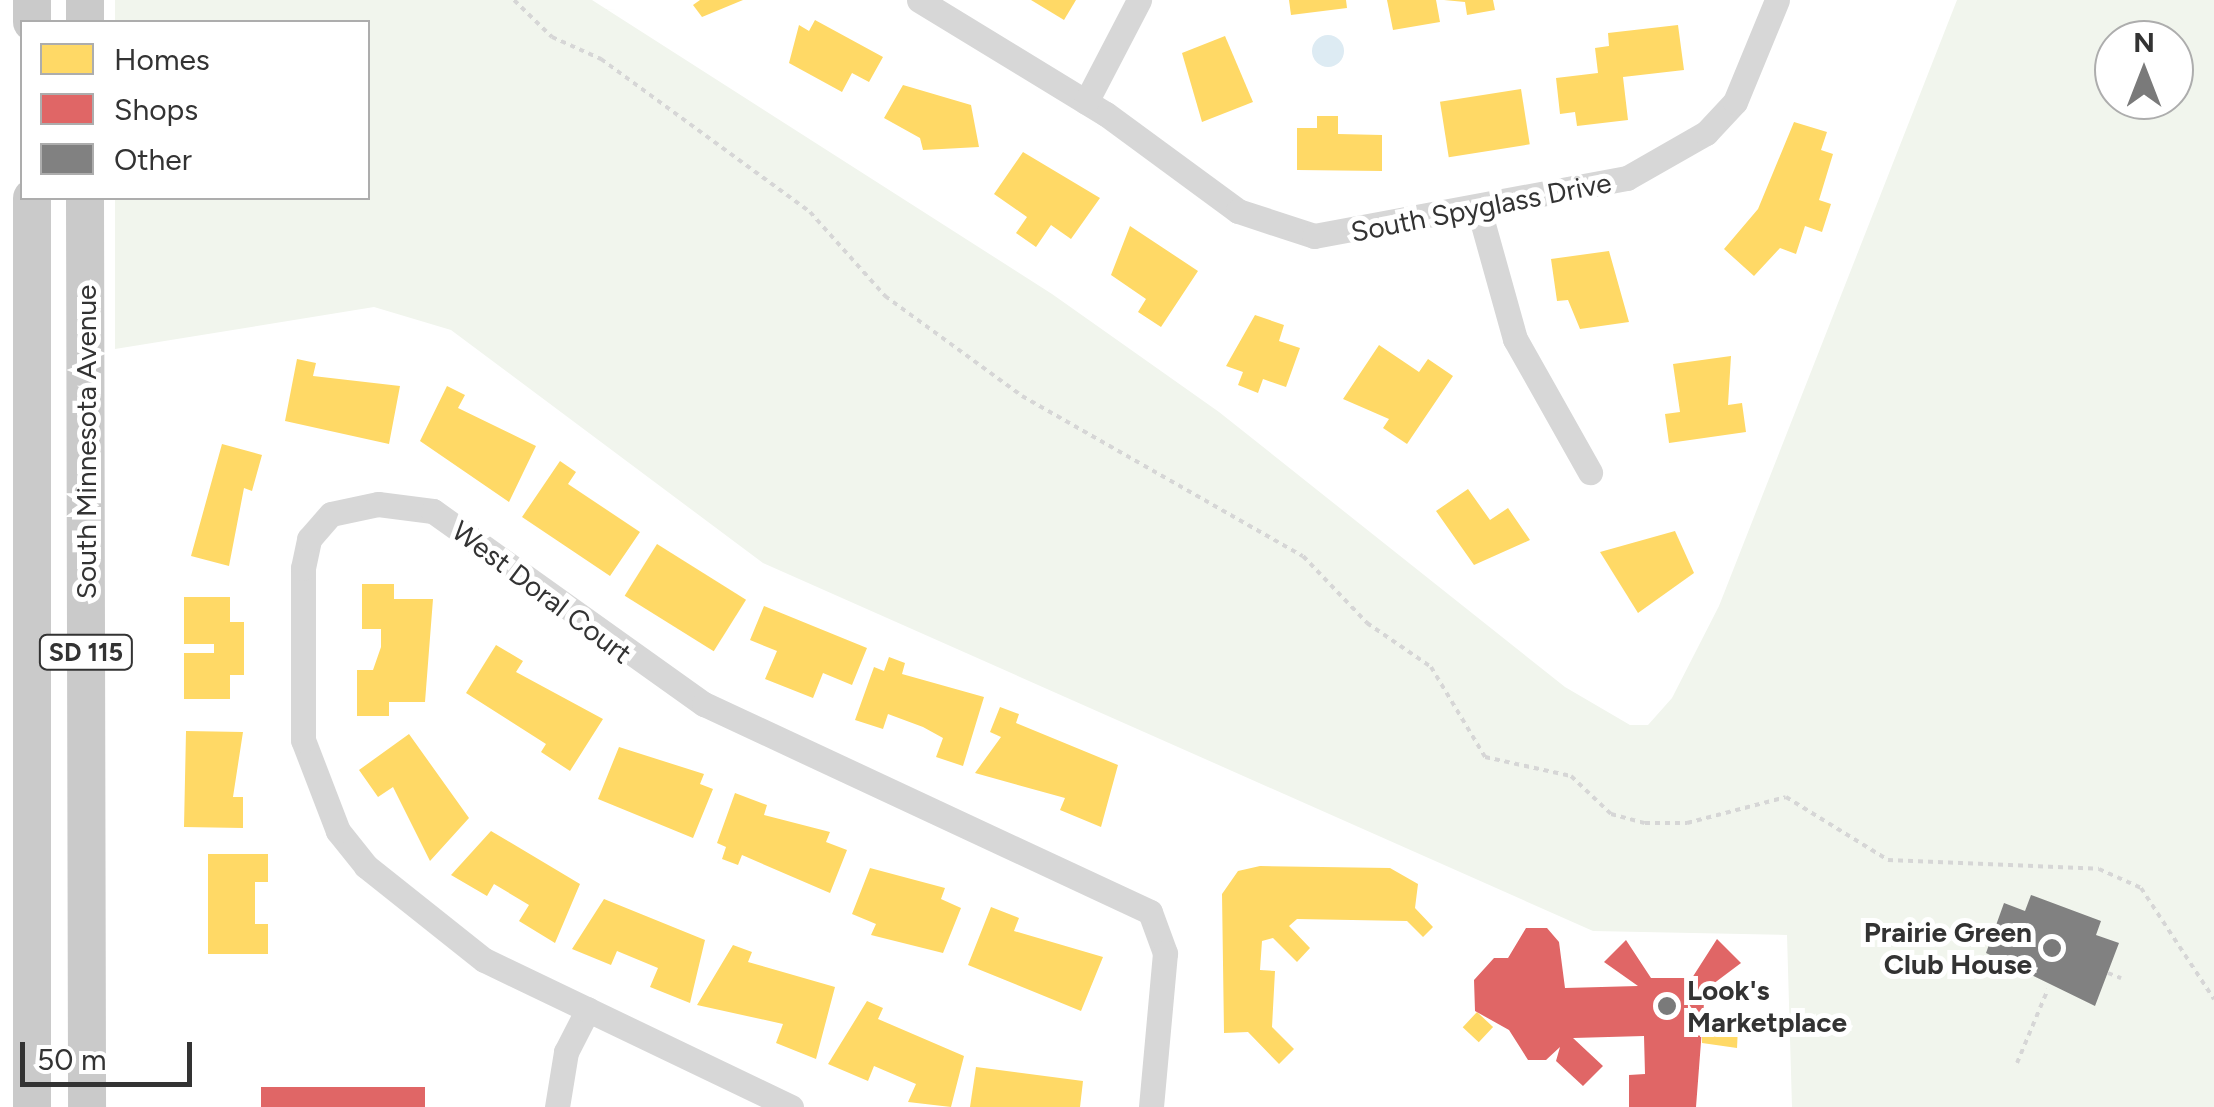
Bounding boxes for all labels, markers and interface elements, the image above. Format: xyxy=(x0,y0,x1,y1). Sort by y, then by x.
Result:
legend xyxy=(20,20,370,200)
north arrow xyxy=(2094,20,2194,120)
text: N xyxy=(2133,25,2155,59)
text: Homes xyxy=(114,41,210,78)
text: Shops xyxy=(114,91,198,128)
text: Other xyxy=(114,141,192,178)
street label: South Spyglass Drive xyxy=(1348,165,1614,249)
street label: South Minnesota Avenue xyxy=(69,285,103,599)
street label: West Doral Court xyxy=(446,514,638,670)
road number: SD 115 xyxy=(38,632,134,672)
place label: Prairie Green Club House xyxy=(1864,915,2032,981)
marker: Prairie Green Club House xyxy=(2041,937,2063,959)
place label: Look's Marketplace xyxy=(1687,973,1847,1039)
marker: Look's Marketplace xyxy=(1656,995,1678,1017)
scale bar xyxy=(25,1022,198,1084)
text: 50 m xyxy=(37,1041,106,1078)

